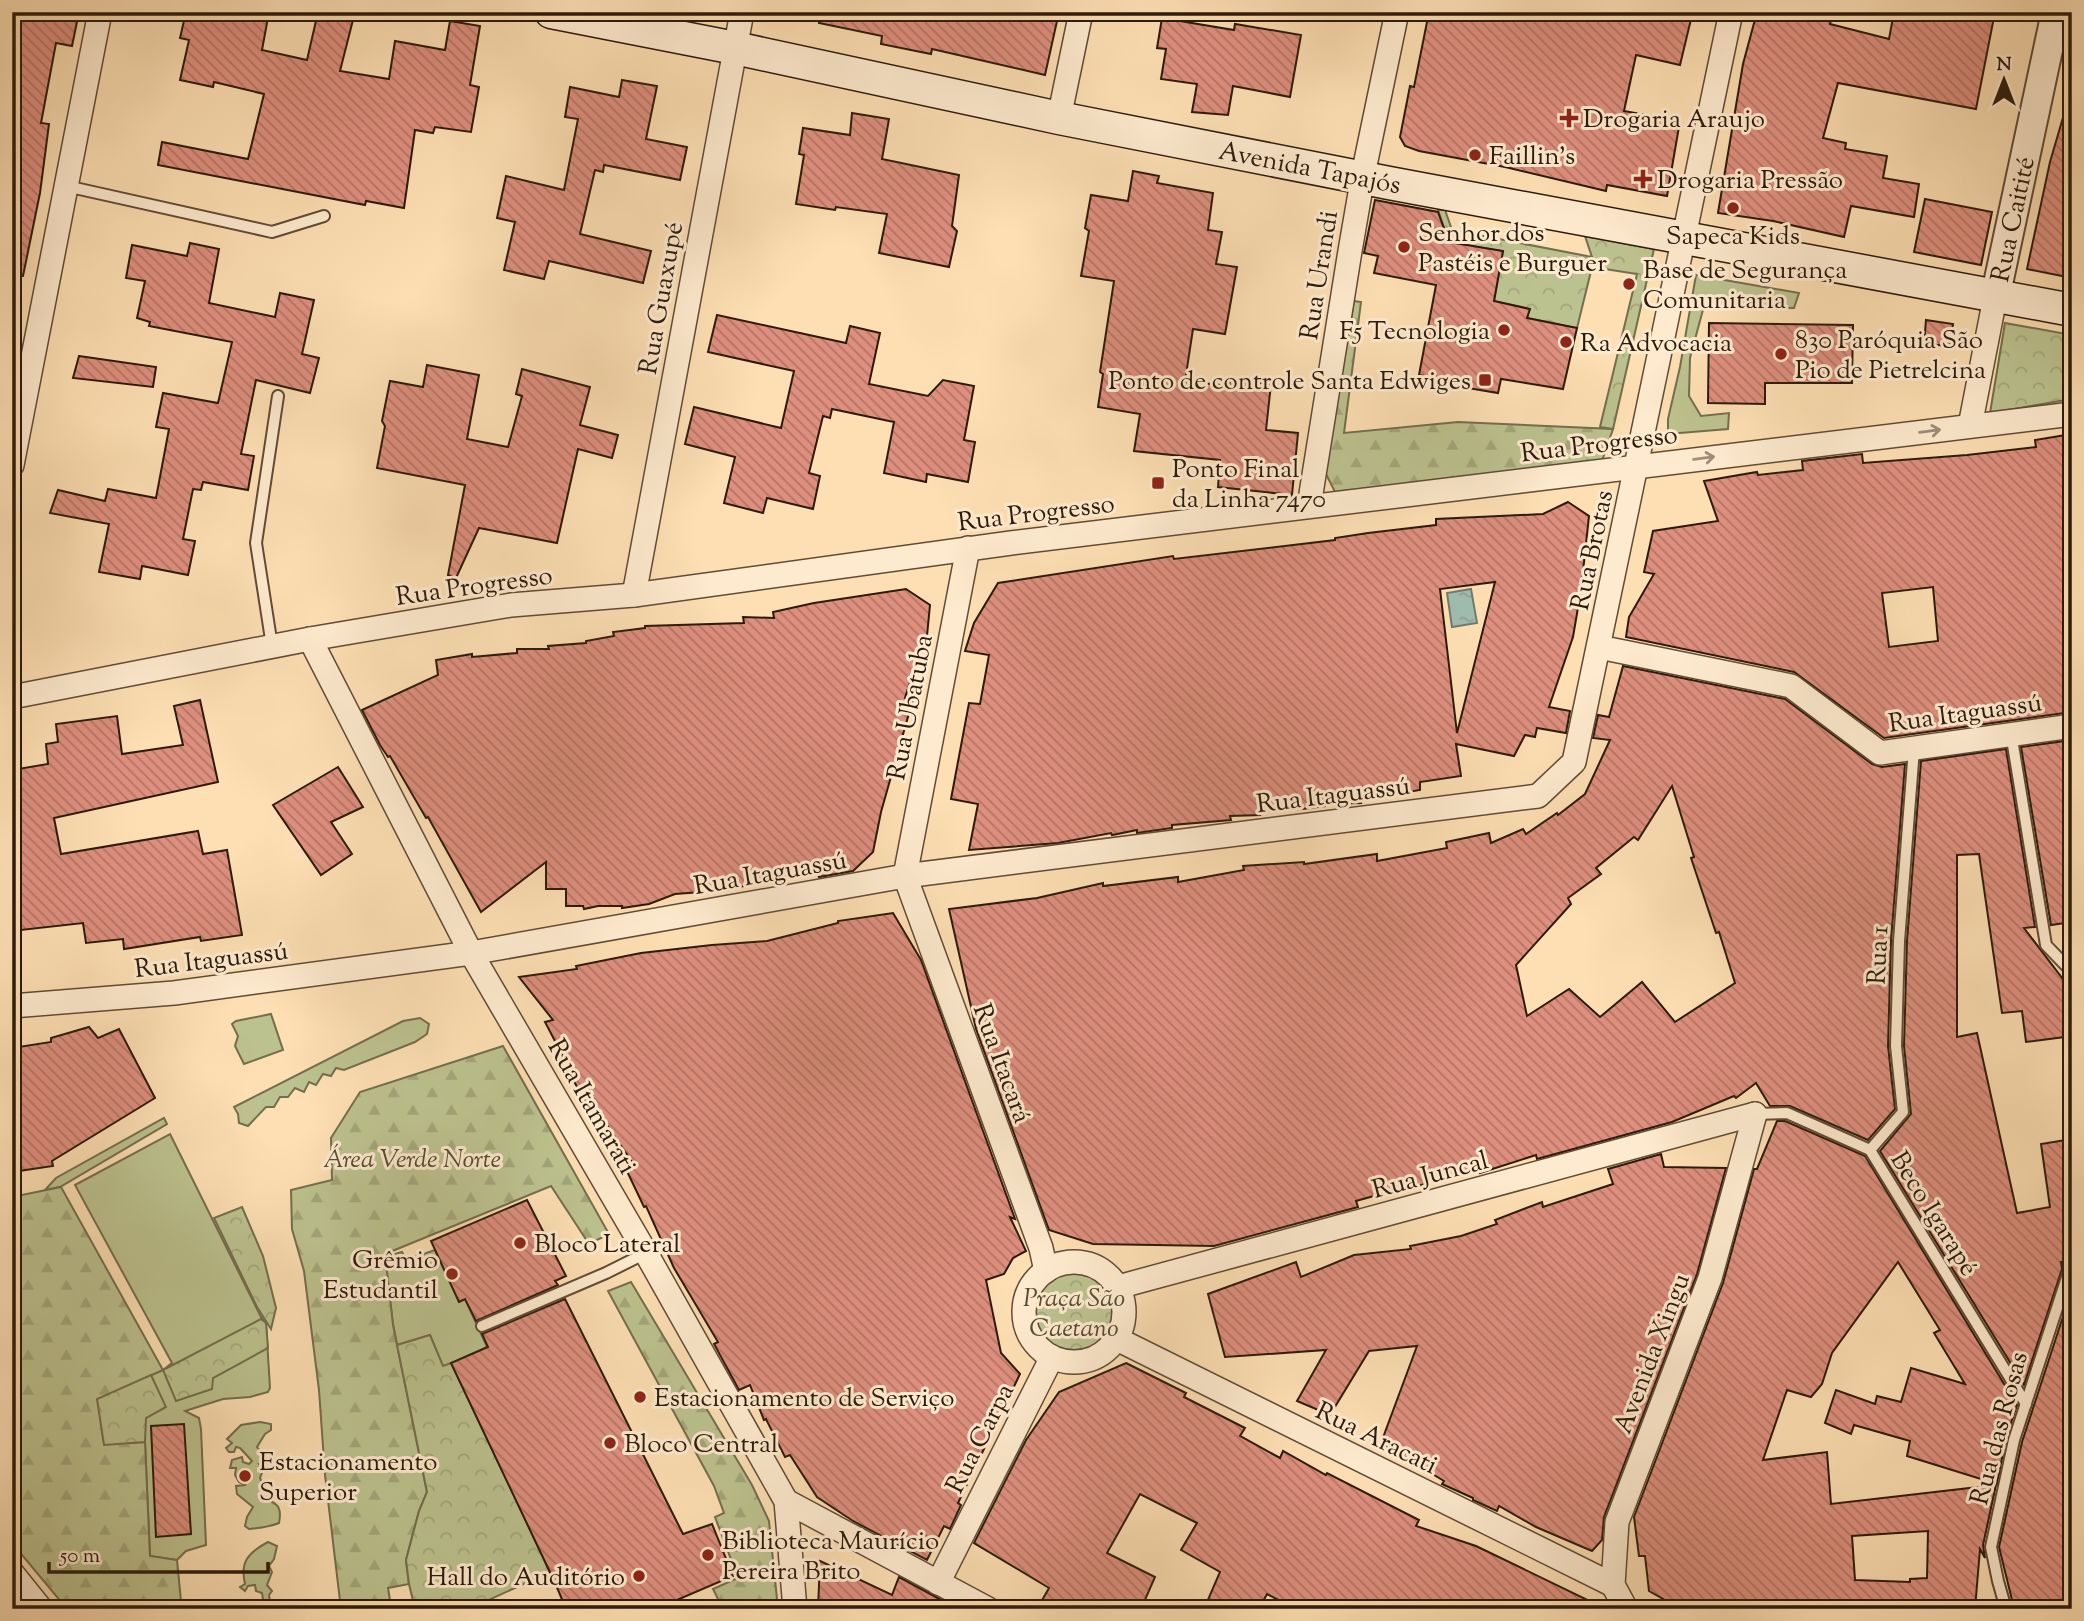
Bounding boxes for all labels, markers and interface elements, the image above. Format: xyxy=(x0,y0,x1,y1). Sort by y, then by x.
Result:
north arrow xyxy=(1968,46,2038,116)
text: N xyxy=(1996,52,2012,79)
place label: Drogaria Araujo xyxy=(1583,102,1765,139)
marker: Drogaria Araujo xyxy=(1561,110,1577,126)
street label: Avenida Tapajós xyxy=(1215,134,1404,205)
place label: Faillin's xyxy=(1489,139,1575,176)
marker: Faillin's xyxy=(1467,147,1483,163)
street label: Rua Caitité xyxy=(1983,153,2046,286)
place label: Drogaria Pressão xyxy=(1657,163,1843,200)
marker: Drogaria Pressão xyxy=(1635,171,1651,187)
marker: Sapeca Kids xyxy=(1725,200,1741,216)
street label: Rua Urandi xyxy=(1292,208,1349,343)
place label: Senhor dos Pastéis e Burguer xyxy=(1418,216,1607,283)
street label: Rua Guaxupé xyxy=(631,219,694,378)
place label: Sapeca Kids xyxy=(1666,219,1800,256)
marker: Senhor dos Pastéis e Burguer xyxy=(1396,239,1412,255)
place label: Base de Segurança Comunitaria xyxy=(1643,253,1847,320)
marker: Base de Segurança Comunitaria xyxy=(1621,276,1637,292)
place label: F5 Tecnologia xyxy=(1339,314,1490,351)
marker: F5 Tecnologia xyxy=(1496,322,1512,338)
place label: 830 Paróquia São Pio de Pietrelcina xyxy=(1795,323,1986,390)
place label: Ra Advocacia xyxy=(1580,326,1732,363)
marker: Ra Advocacia xyxy=(1558,334,1574,350)
marker: 830 Paróquia São Pio de Pietrelcina xyxy=(1773,346,1789,362)
place label: Ponto de controle Santa Edwiges xyxy=(1108,364,1471,401)
marker: Ponto de controle Santa Edwiges xyxy=(1477,372,1493,388)
street label: Rua Progresso xyxy=(1519,417,1680,473)
one-way arrow xyxy=(1918,424,1941,437)
place label: Ponto Final da Linha 7470 xyxy=(1172,452,1326,519)
one-way arrow xyxy=(1693,452,1715,465)
marker: Ponto Final da Linha 7470 xyxy=(1150,475,1166,491)
street label: Rua Progresso xyxy=(956,486,1117,542)
street label: Rua Brotas xyxy=(1563,487,1624,614)
street label: Rua Progresso xyxy=(394,558,555,617)
street label: Rua Ubatuba xyxy=(879,631,944,784)
street label: Rua Itaguassú xyxy=(1886,685,2044,744)
street label: Rua Itaguassú xyxy=(1254,769,1412,824)
street label: Rua Itaguassú xyxy=(691,843,850,906)
street label: Rua 1 xyxy=(1859,924,1900,986)
street label: Rua Itaguassú xyxy=(132,934,290,989)
street label: Rua Itacará xyxy=(962,999,1039,1129)
street label: Rua Itamarati xyxy=(537,1033,645,1182)
park label: Área Verde Norte xyxy=(323,1142,501,1179)
street label: Rua Juncal xyxy=(1368,1143,1493,1210)
street label: Beco Igarapé xyxy=(1880,1145,1986,1284)
place label: Bloco Lateral xyxy=(534,1227,680,1264)
marker: Bloco Lateral xyxy=(512,1235,528,1251)
place label: Grêmio Estudantil xyxy=(323,1243,438,1310)
marker: Grêmio Estudantil xyxy=(444,1266,460,1282)
street label: Avenida Xingu xyxy=(1606,1268,1701,1440)
park label: Praça São Caetano xyxy=(1023,1281,1125,1348)
street label: Rua das Rosas xyxy=(1962,1348,2039,1509)
street label: Rua Carpa xyxy=(938,1378,1025,1500)
place label: Estacionamento de Serviço xyxy=(654,1381,954,1418)
marker: Estacionamento de Serviço xyxy=(632,1389,648,1405)
street label: Rua Aracati xyxy=(1308,1394,1443,1485)
place label: Bloco Central xyxy=(624,1427,778,1464)
marker: Bloco Central xyxy=(602,1435,618,1451)
place label: Estacionamento Superior xyxy=(259,1445,438,1512)
marker: Estacionamento Superior xyxy=(237,1468,253,1484)
place label: Biblioteca Maurício Pereira Brito xyxy=(722,1524,939,1591)
scale bar xyxy=(49,1530,268,1574)
text: 50 m xyxy=(59,1542,100,1572)
marker: Biblioteca Maurício Pereira Brito xyxy=(700,1547,716,1563)
place label: Hall do Auditório xyxy=(427,1560,625,1597)
marker: Hall do Auditório xyxy=(631,1568,647,1584)

